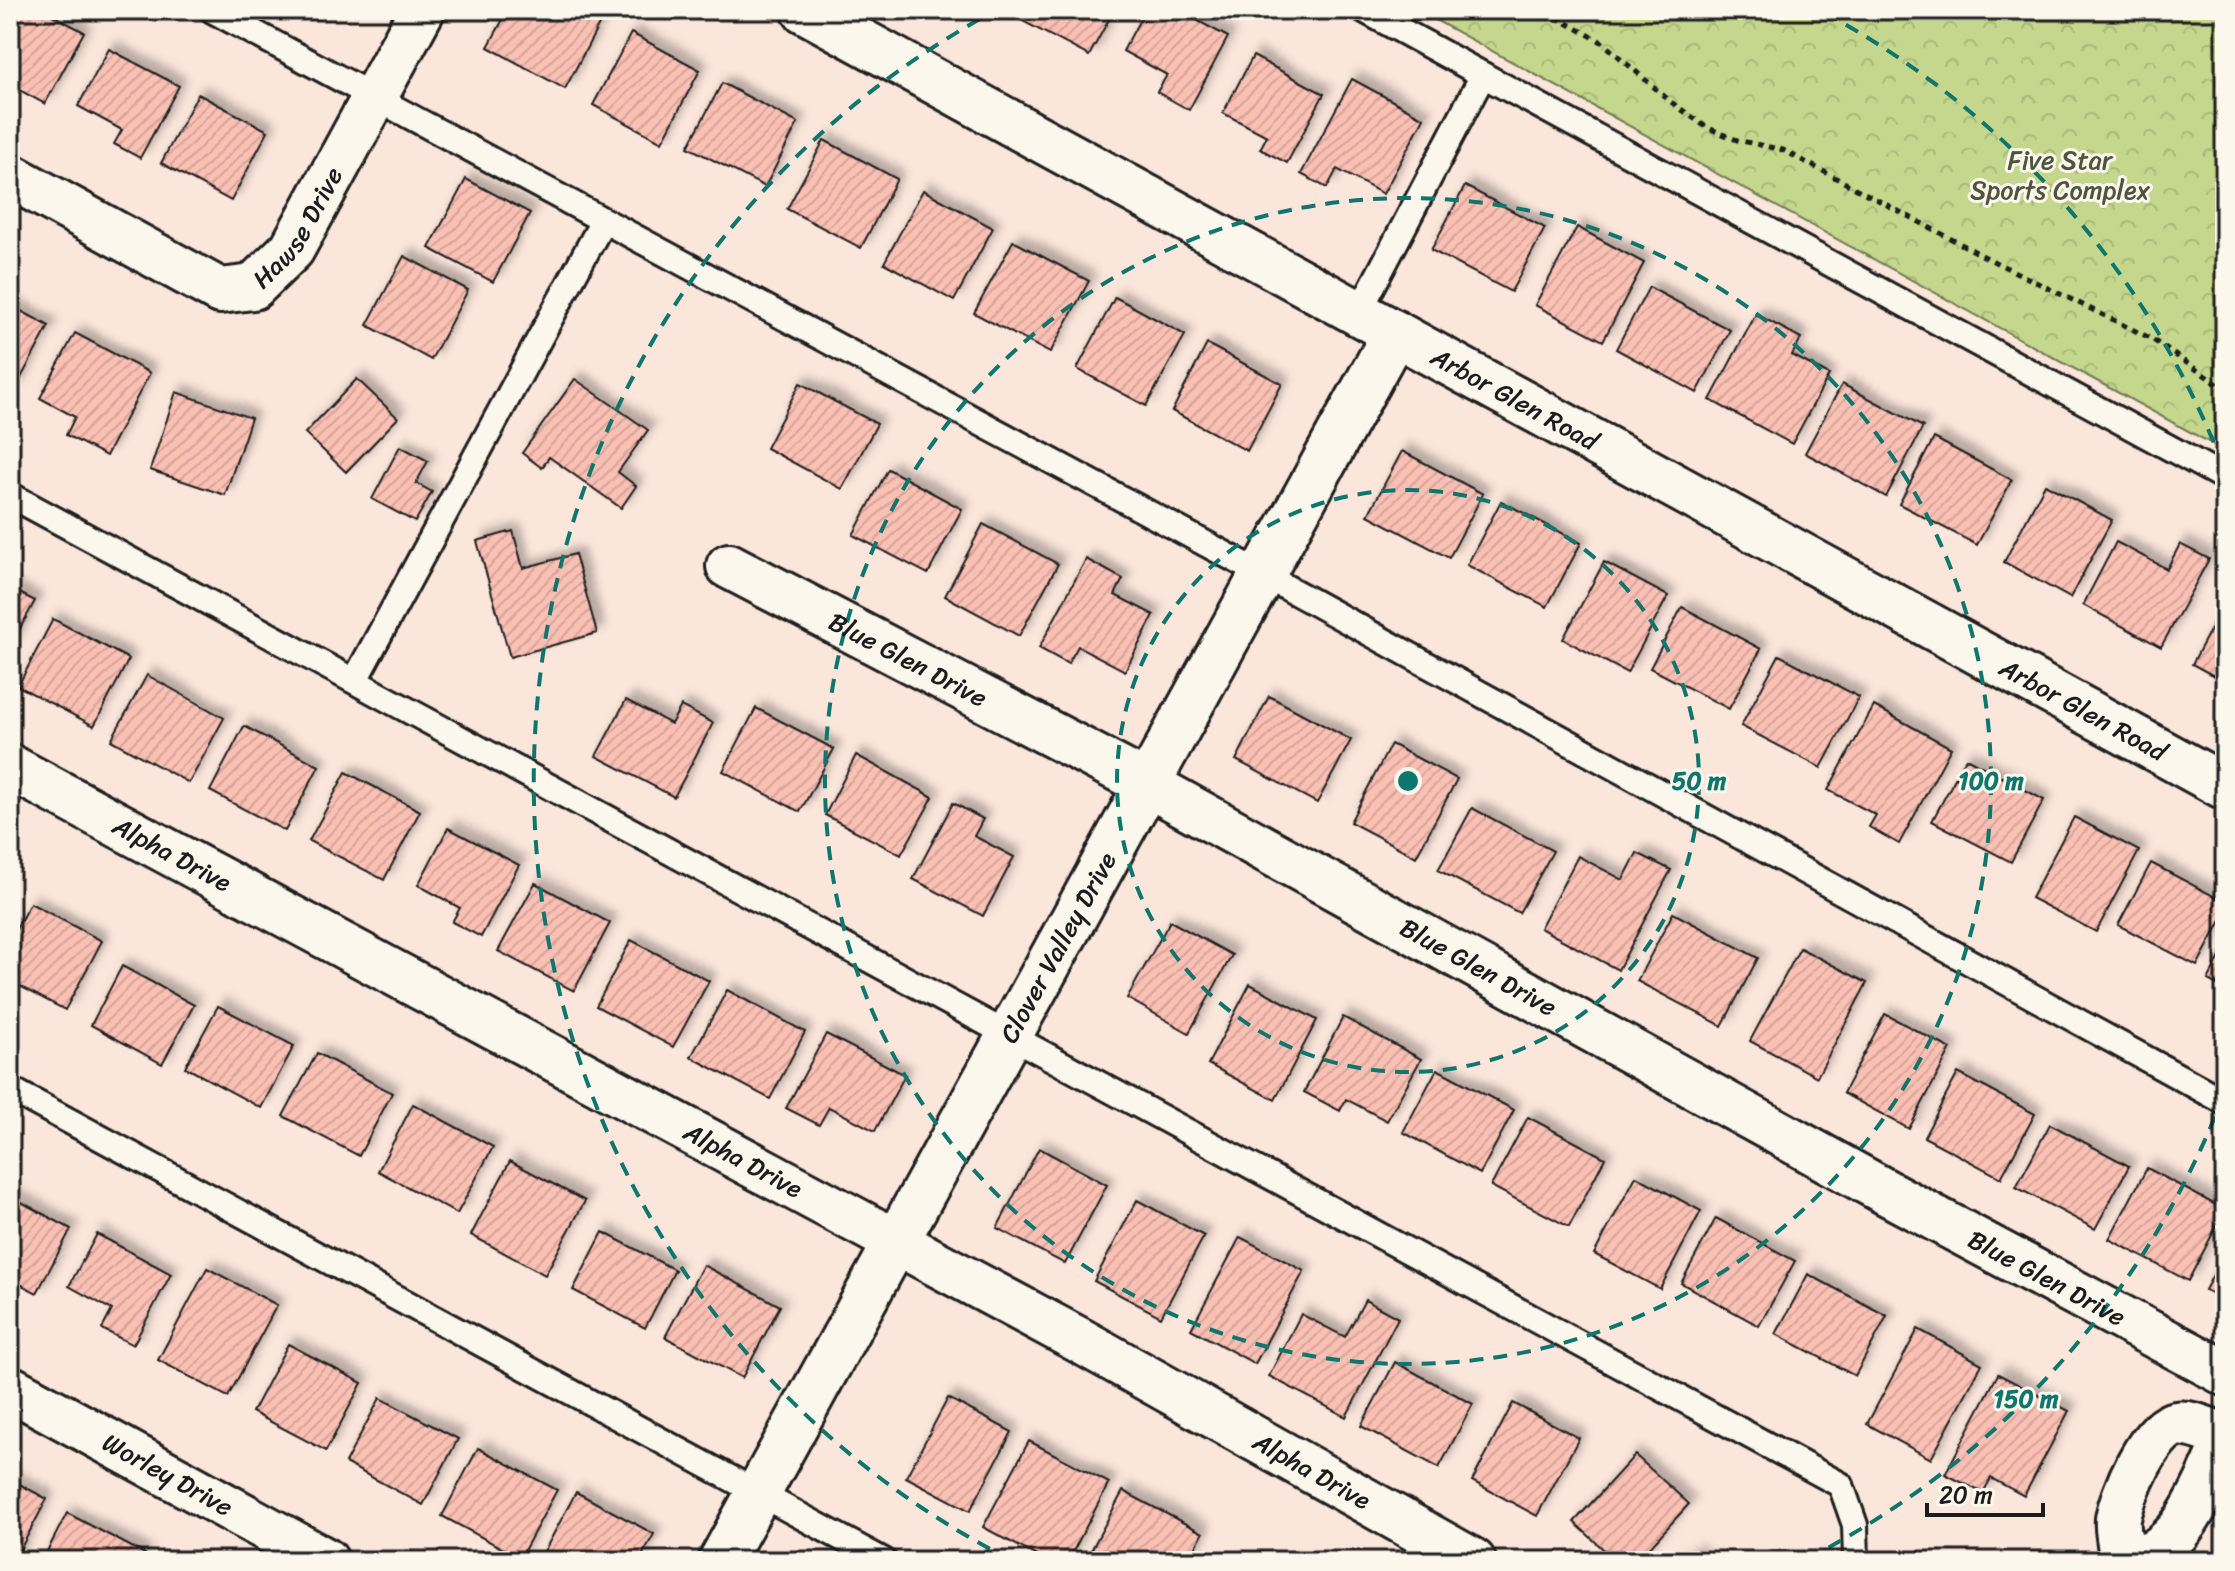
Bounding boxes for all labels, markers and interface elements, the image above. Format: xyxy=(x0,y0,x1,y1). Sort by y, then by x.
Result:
park label: Five Star Sports Complex xyxy=(1970,137,2150,213)
street label: Hawse Drive xyxy=(241,158,356,300)
street label: Arbor Glen Road xyxy=(1421,333,1609,464)
street label: Blue Glen Drive xyxy=(820,599,996,720)
street label: Arbor Glen Road xyxy=(1990,644,2178,775)
text: 50 m xyxy=(1672,760,1727,802)
text: 100 m xyxy=(1958,760,2024,802)
centre of rings xyxy=(1394,767,1422,795)
street label: Alpha Drive xyxy=(103,803,241,905)
street label: Clover Valley Drive xyxy=(986,843,1129,1052)
street label: Blue Glen Drive xyxy=(1391,905,1566,1029)
street label: Alpha Drive xyxy=(674,1109,812,1211)
street label: Blue Glen Drive xyxy=(1959,1217,2134,1339)
text: 150 m xyxy=(1994,1378,2059,1420)
street label: Alpha Drive xyxy=(1243,1418,1380,1523)
street label: Worley Drive xyxy=(94,1420,242,1529)
scale bar xyxy=(1927,1467,2043,1517)
text: 20 m xyxy=(1939,1474,1993,1516)

